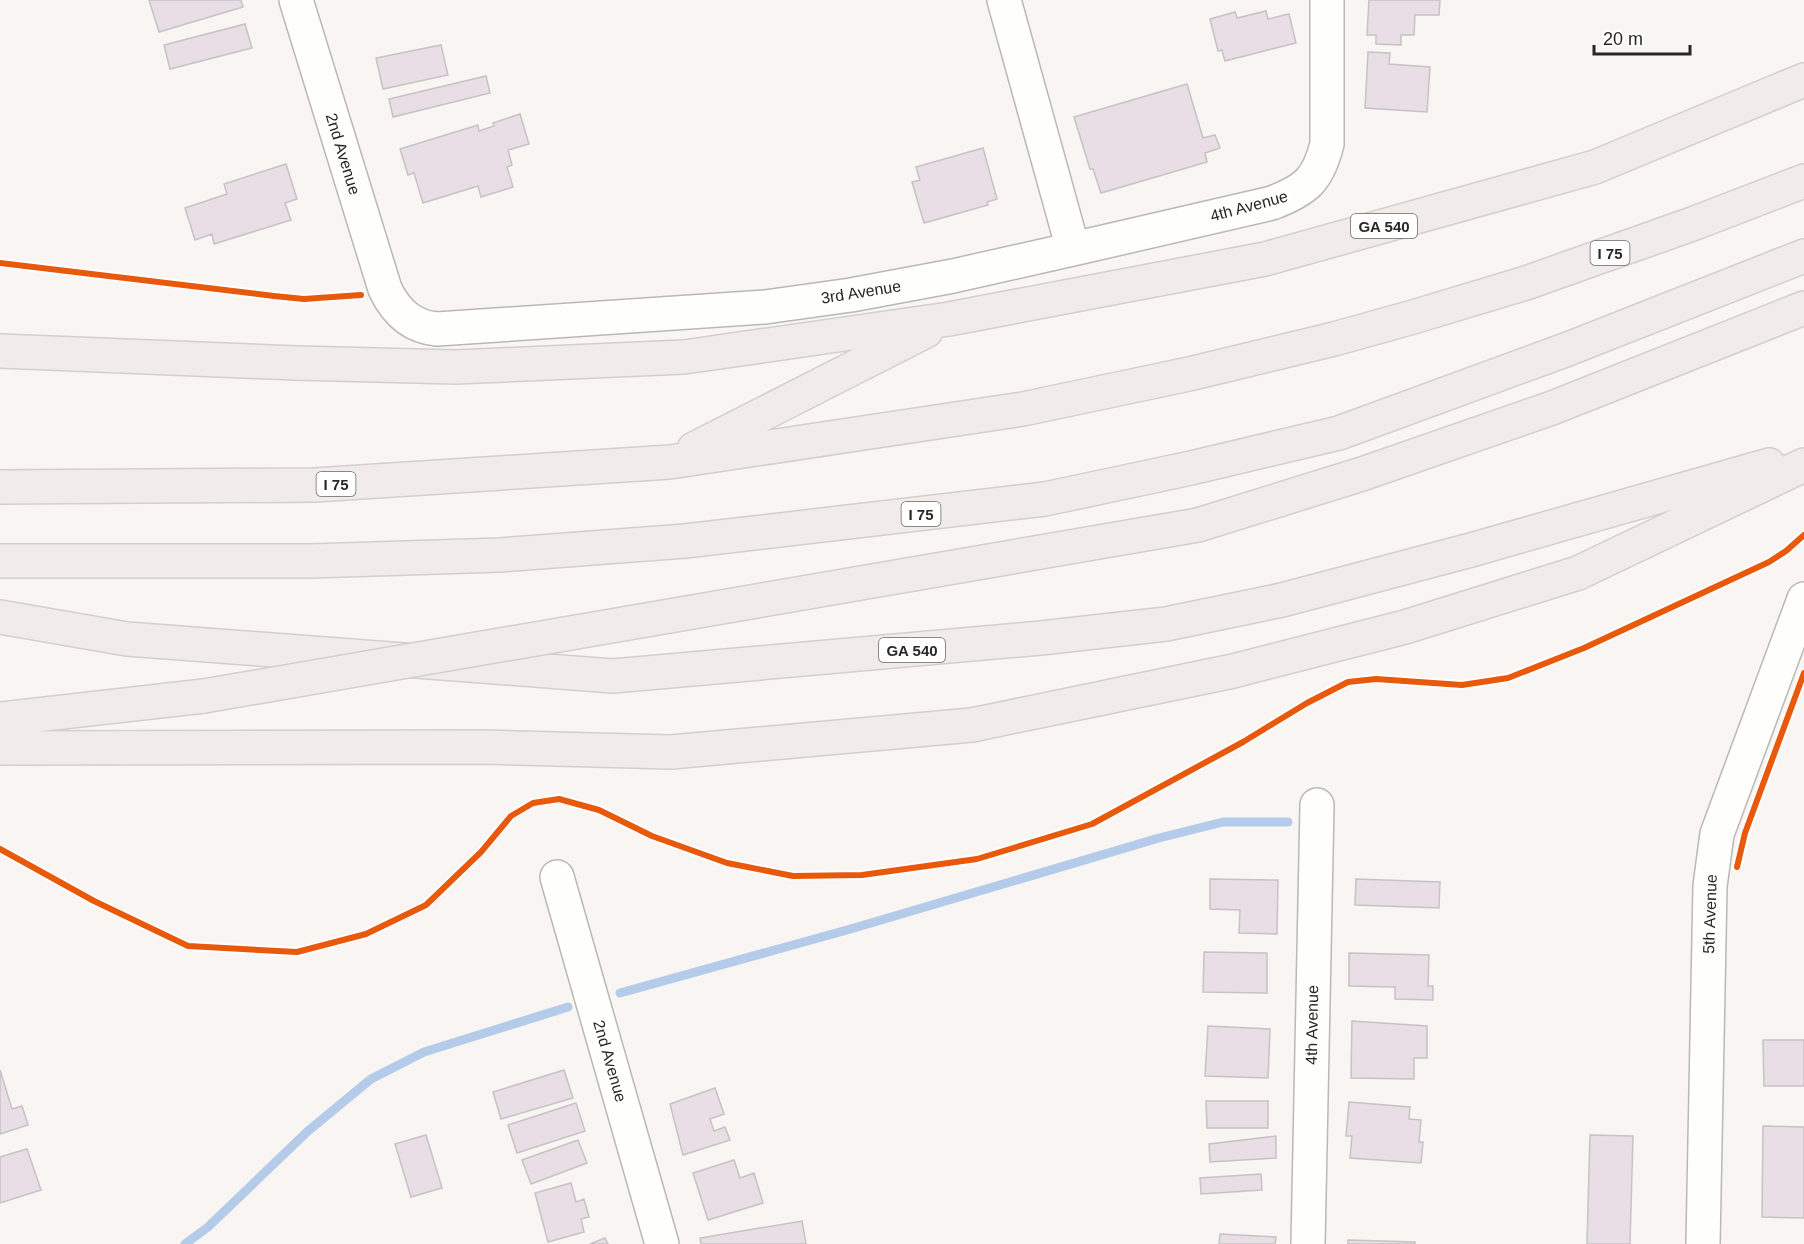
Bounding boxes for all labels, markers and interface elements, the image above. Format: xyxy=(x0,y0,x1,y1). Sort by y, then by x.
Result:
scale bar xyxy=(1594,18,1690,56)
text: 20 m xyxy=(1603,29,1643,49)
street label: 2nd Avenue xyxy=(323,111,363,197)
street label: 4th Avenue xyxy=(1208,187,1290,225)
road number: GA 540 xyxy=(1351,214,1417,238)
road number: I 75 xyxy=(1590,241,1630,265)
street label: 3rd Avenue xyxy=(820,277,902,307)
road number: I 75 xyxy=(316,472,356,496)
road number: I 75 xyxy=(902,502,940,526)
road number: GA 540 xyxy=(879,638,945,662)
street label: 5th Avenue xyxy=(1700,874,1720,954)
street label: 4th Avenue xyxy=(1303,985,1321,1065)
street label: 2nd Avenue xyxy=(590,1018,630,1104)

